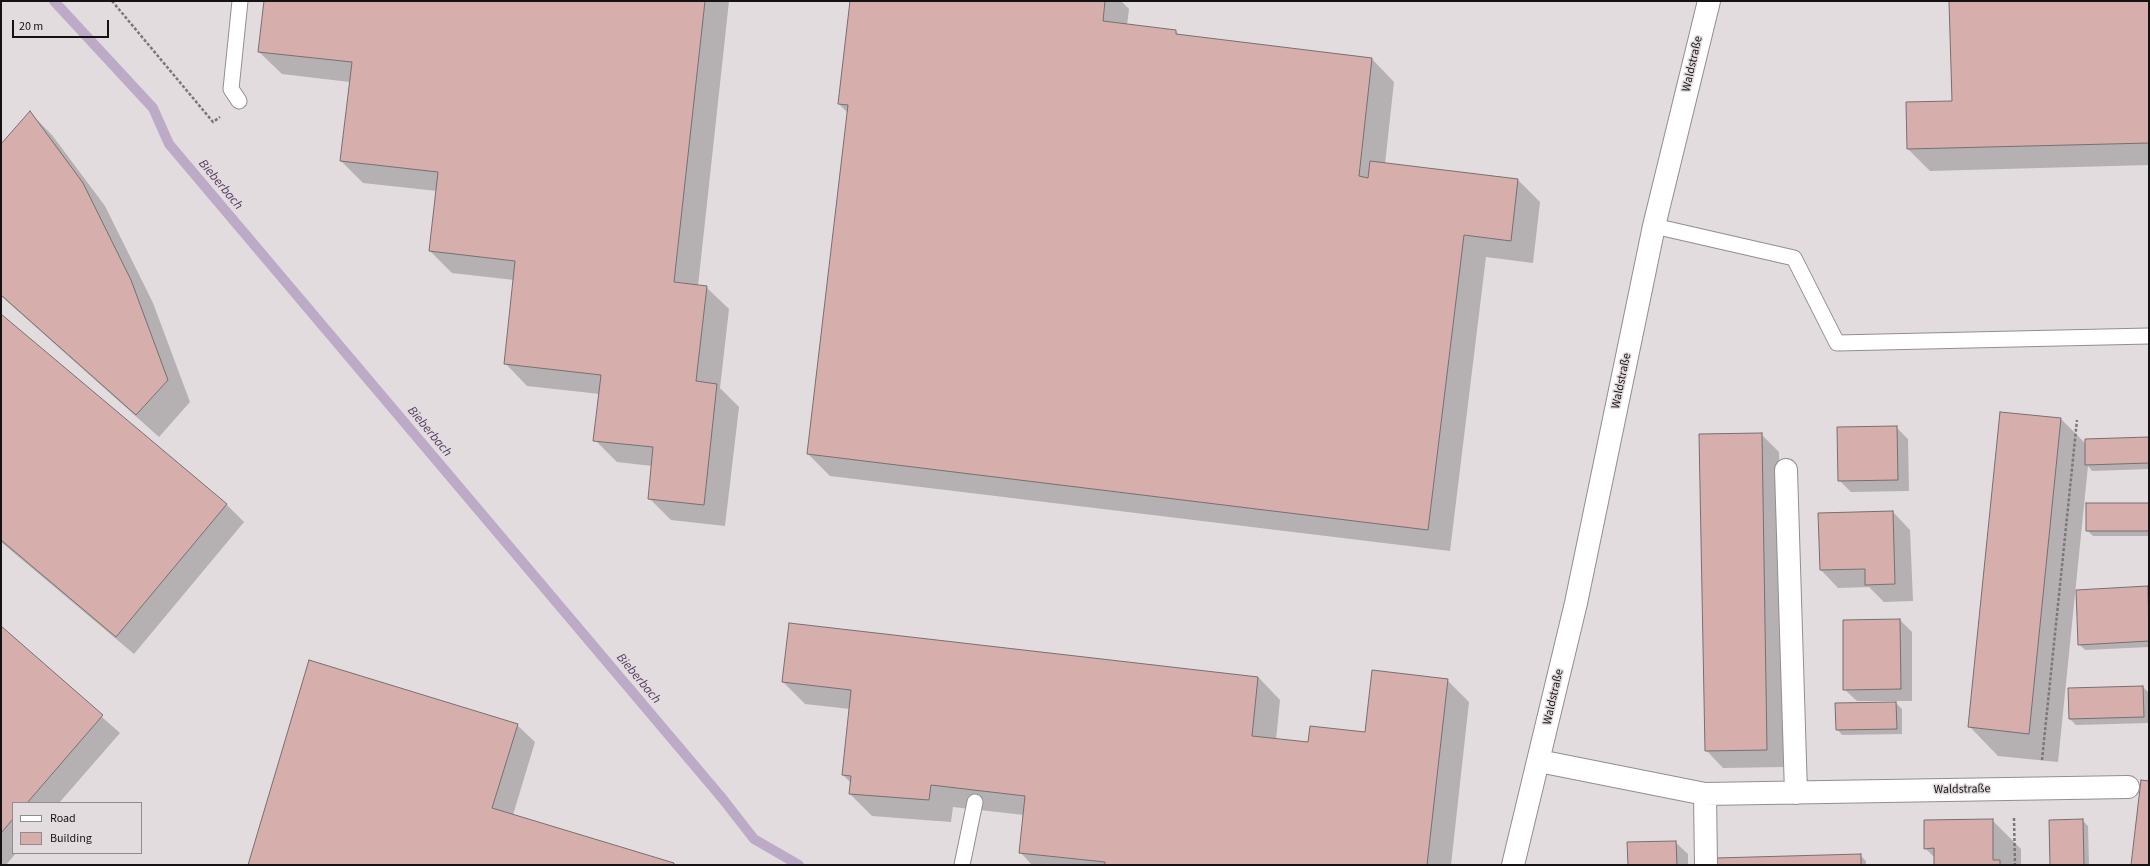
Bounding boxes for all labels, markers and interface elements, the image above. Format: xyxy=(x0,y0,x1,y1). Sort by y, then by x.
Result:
scale bar xyxy=(14,12,111,38)
text: 20 m xyxy=(19,18,43,35)
street label: Waldstraße xyxy=(1680,35,1706,93)
water label: Bieberbach xyxy=(194,157,246,213)
street label: Waldstraße xyxy=(1609,352,1635,410)
water label: Bieberbach xyxy=(403,404,455,460)
water label: Bieberbach xyxy=(612,651,664,707)
street label: Waldstraße xyxy=(1541,668,1567,726)
street label: Waldstraße xyxy=(1934,782,1990,798)
legend xyxy=(12,802,142,854)
text: Road xyxy=(50,810,76,827)
text: Building xyxy=(50,830,92,847)

